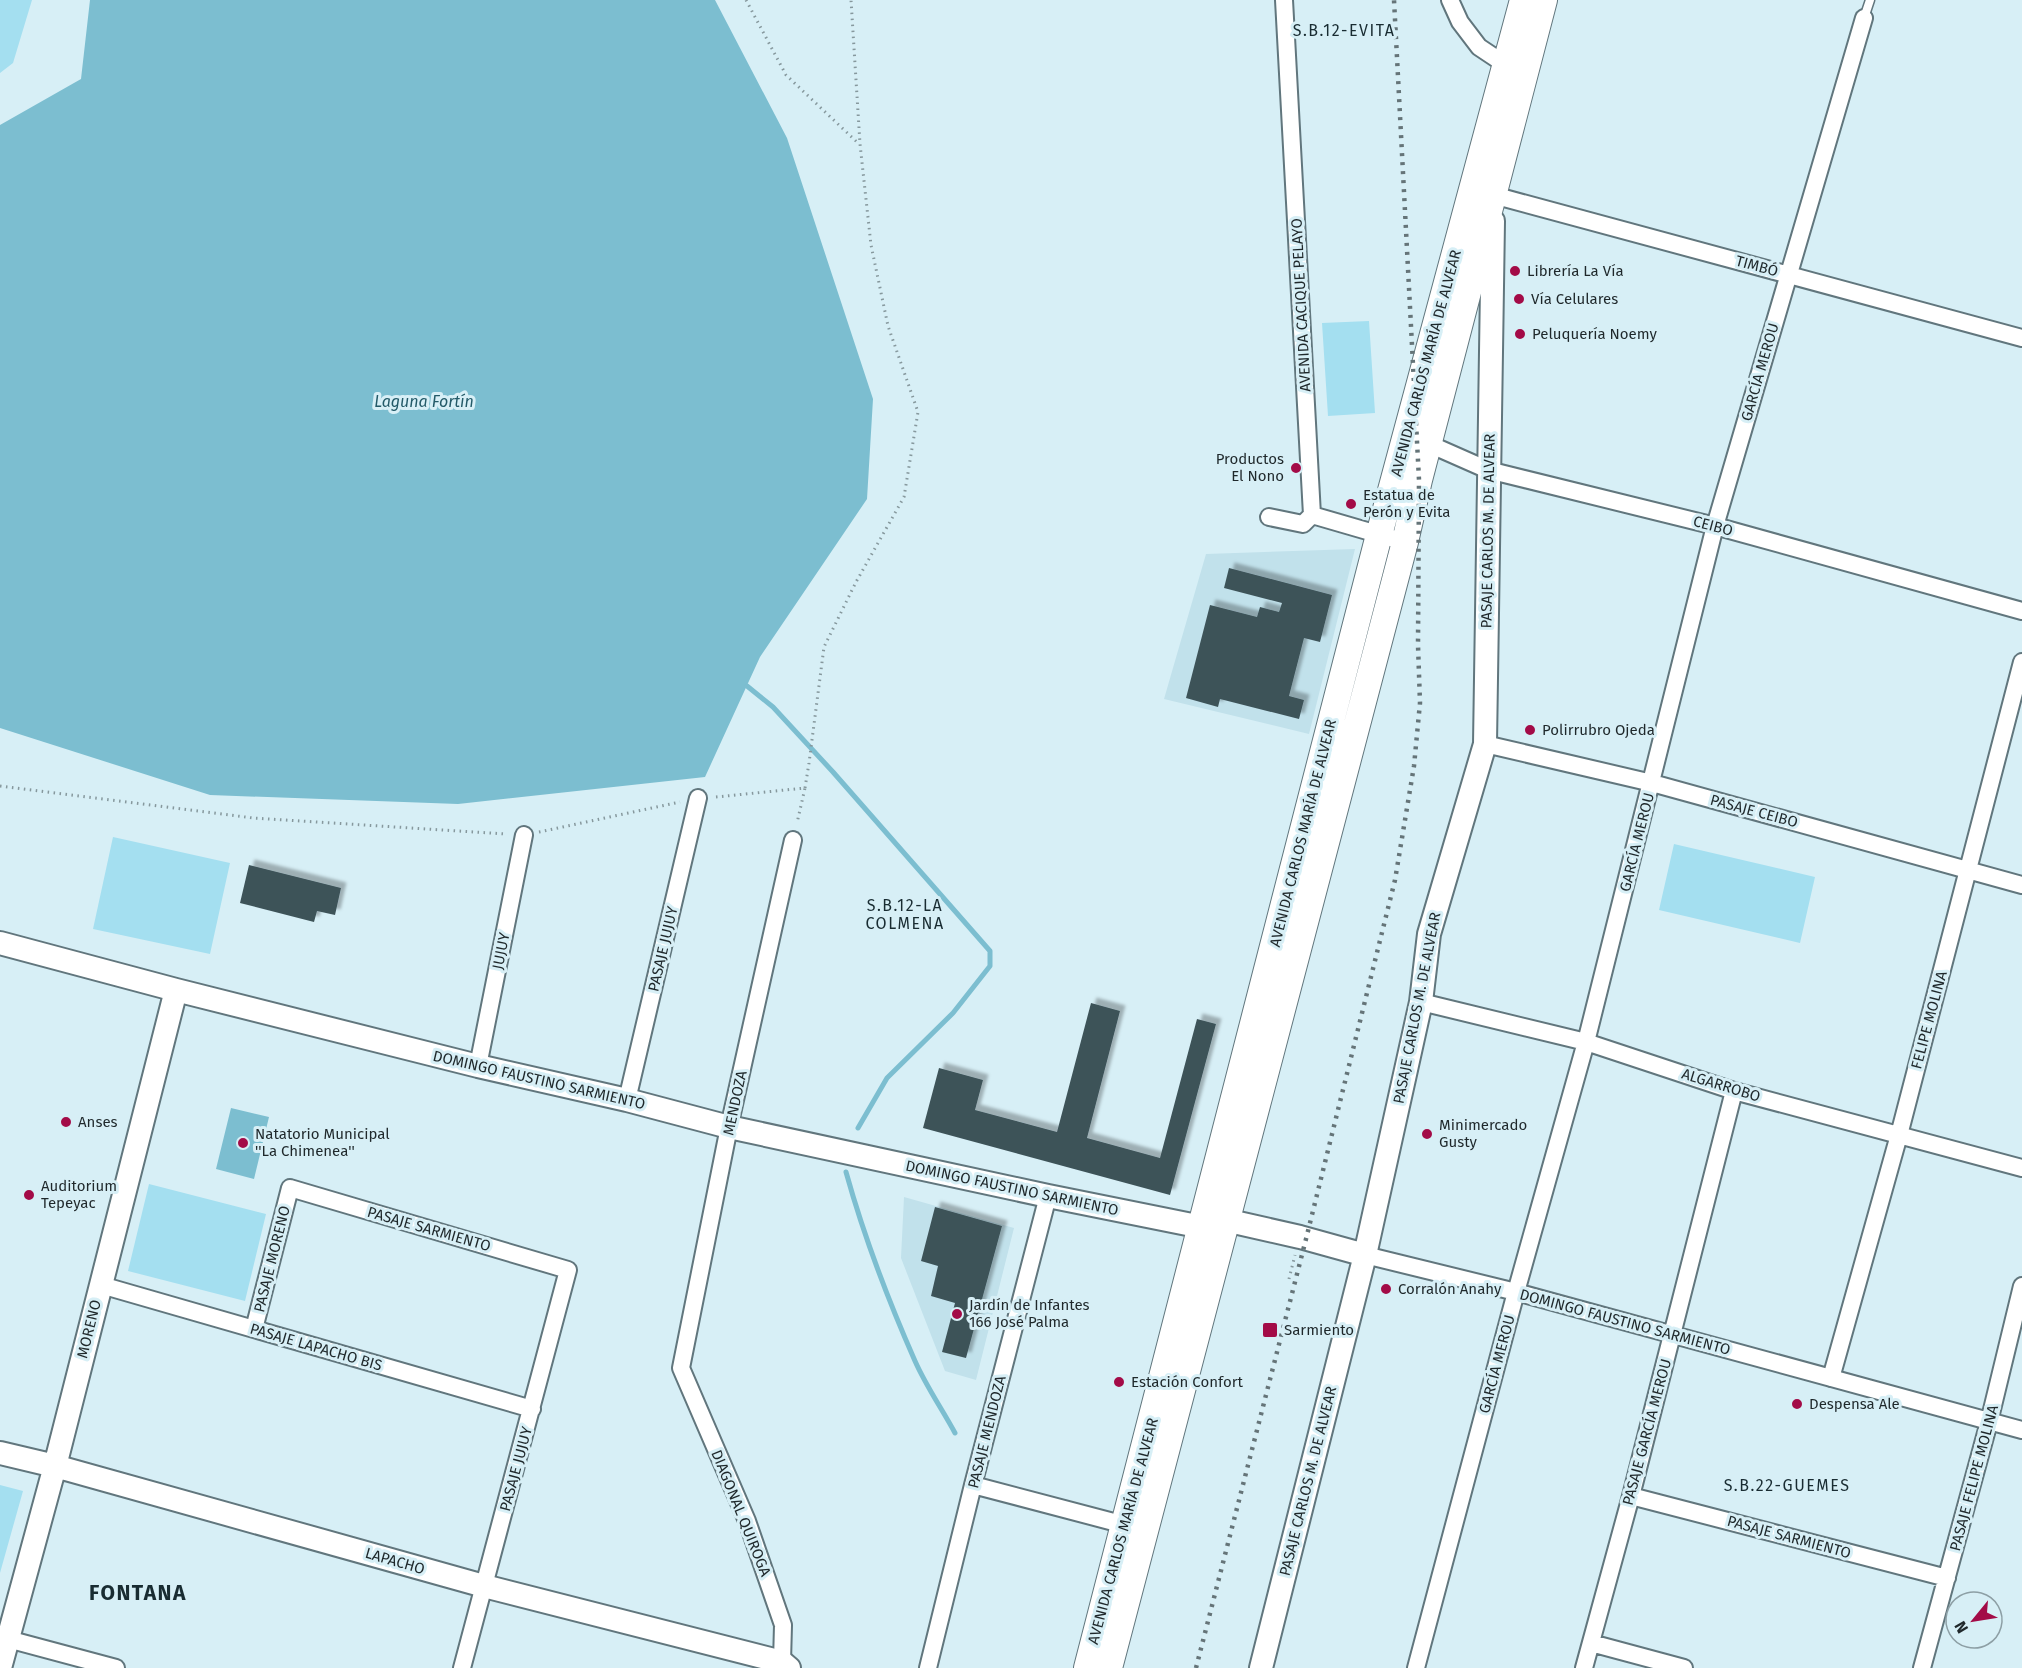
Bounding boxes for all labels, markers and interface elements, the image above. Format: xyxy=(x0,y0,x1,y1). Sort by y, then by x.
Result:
district label: S.B.12-EVITA xyxy=(1293,21,1395,40)
street label: AVENIDA CACIQUE PELAYO xyxy=(1287,218,1315,392)
street label: AVENIDA CARLOS MARÍA DE ALVEAR xyxy=(1387,248,1465,478)
street label: TIMBÓ xyxy=(1734,252,1780,280)
place label: Librería La Vía xyxy=(1527,262,1624,280)
marker: Librería La Vía xyxy=(1508,264,1522,278)
place label: Vía Celulares xyxy=(1531,290,1618,308)
marker: Vía Celulares xyxy=(1512,292,1526,306)
street label: GARCÍA MEROU xyxy=(1737,321,1783,423)
place label: Peluquería Noemy xyxy=(1532,325,1658,343)
marker: Peluquería Noemy xyxy=(1513,327,1527,341)
water label: Laguna Fortín xyxy=(374,392,474,411)
street label: PASAJE CARLOS M. DE ALVEAR xyxy=(1477,433,1499,629)
place label: Productos El Nono xyxy=(1216,450,1284,485)
marker: Productos El Nono xyxy=(1289,461,1303,475)
place label: Estatua de Perón y Evita xyxy=(1363,486,1450,521)
marker: Estatua de Perón y Evita xyxy=(1344,497,1358,511)
street label: CEIBO xyxy=(1691,512,1735,540)
street label: AVENIDA CARLOS MARÍA DE ALVEAR xyxy=(1266,717,1340,949)
place label: Polirrubro Ojeda xyxy=(1542,721,1655,739)
marker: Polirrubro Ojeda xyxy=(1523,723,1537,737)
street label: GARCÍA MEROU xyxy=(1616,791,1658,893)
street label: PASAJE CEIBO xyxy=(1708,791,1800,831)
district label: S.B.12-LA COLMENA xyxy=(865,896,945,933)
street label: PASAJE JUJUY xyxy=(644,904,682,993)
street label: PASAJE CARLOS M. DE ALVEAR xyxy=(1390,911,1444,1105)
street label: JUJUY xyxy=(489,930,514,971)
street label: FELIPE MOLINA xyxy=(1907,969,1951,1071)
street label: DOMINGO FAUSTINO SARMIENTO xyxy=(431,1047,647,1113)
street label: ALGARROBO xyxy=(1679,1064,1763,1106)
street label: MENDOZA xyxy=(719,1068,751,1137)
place label: Anses xyxy=(78,1113,118,1131)
marker: Anses xyxy=(59,1115,73,1129)
place label: Minimercado Gusty xyxy=(1439,1116,1527,1151)
place label: Natatorio Municipal ''La Chimenea'' xyxy=(255,1125,390,1160)
marker: Minimercado Gusty xyxy=(1420,1127,1434,1141)
marker: Natatorio Municipal ''La Chimenea'' xyxy=(236,1136,250,1150)
street label: DOMINGO FAUSTINO SARMIENTO xyxy=(904,1157,1120,1219)
place label: Auditorium Tepeyac xyxy=(41,1177,117,1212)
marker: Auditorium Tepeyac xyxy=(22,1188,36,1202)
street label: PASAJE SARMIENTO xyxy=(365,1203,493,1255)
street label: PASAJE MORENO xyxy=(250,1204,294,1314)
place label: Corralón Anahy xyxy=(1398,1280,1502,1298)
marker: Corralón Anahy xyxy=(1379,1282,1393,1296)
street label: DOMINGO FAUSTINO SARMIENTO xyxy=(1518,1285,1732,1359)
place label: Jardín de Infantes 166 José Palma xyxy=(969,1296,1090,1331)
street label: MORENO xyxy=(73,1298,105,1360)
marker: Jardín de Infantes 166 José Palma xyxy=(950,1307,964,1321)
street label: GARCÍA MEROU xyxy=(1475,1313,1519,1415)
street label: PASAJE LAPACHO BIS xyxy=(248,1320,384,1374)
marker: Sarmiento xyxy=(1261,1321,1279,1339)
place label: Sarmiento xyxy=(1284,1321,1354,1339)
street label: PASAJE GARCÍA MEROU xyxy=(1619,1357,1675,1507)
street label: PASAJE MENDOZA xyxy=(964,1373,1010,1490)
place label: Estación Confort xyxy=(1131,1373,1243,1391)
marker: Estación Confort xyxy=(1112,1375,1126,1389)
street label: PASAJE CARLOS M. DE ALVEAR xyxy=(1276,1384,1340,1578)
place label: Despensa Ale xyxy=(1809,1395,1900,1413)
marker: Despensa Ale xyxy=(1790,1397,1804,1411)
street label: PASAJE FELIPE MOLINA xyxy=(1946,1403,2002,1553)
street label: AVENIDA CARLOS MARÍA DE ALVEAR xyxy=(1084,1416,1162,1646)
street label: PASAJE JUJUY xyxy=(496,1424,536,1513)
street label: DIAGONAL QUIROGA xyxy=(707,1447,775,1579)
district label: S.B.22-GUEMES xyxy=(1724,1476,1850,1495)
street label: PASAJE SARMIENTO xyxy=(1725,1512,1853,1562)
street label: LAPACHO xyxy=(363,1544,427,1578)
district label: FONTANA xyxy=(89,1580,187,1606)
north arrow xyxy=(1944,1590,2004,1650)
text: N xyxy=(1951,1618,1972,1637)

